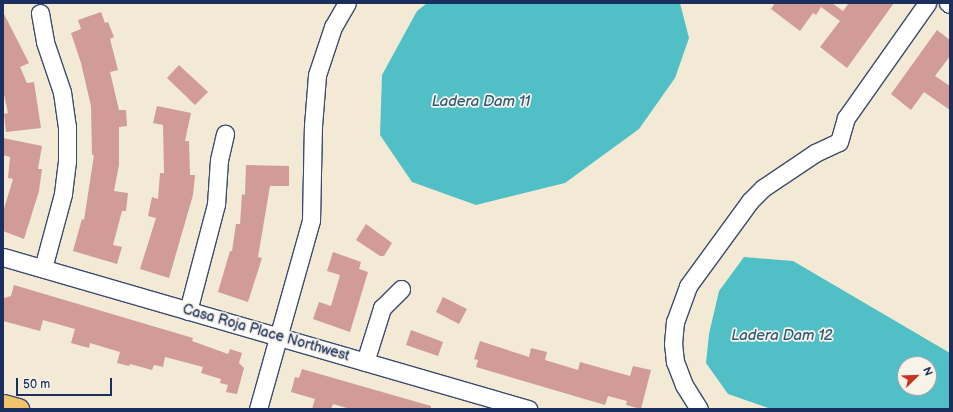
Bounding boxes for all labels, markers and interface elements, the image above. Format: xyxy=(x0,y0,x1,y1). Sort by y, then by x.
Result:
water label: Ladera Dam 11 xyxy=(432,93,530,111)
street label: Casa Roja Place Northwest xyxy=(181,301,351,365)
water label: Ladera Dam 12 xyxy=(731,327,833,345)
north arrow xyxy=(897,356,937,396)
text: N xyxy=(920,365,935,378)
scale bar xyxy=(18,370,114,396)
text: 50 m xyxy=(23,377,50,392)

